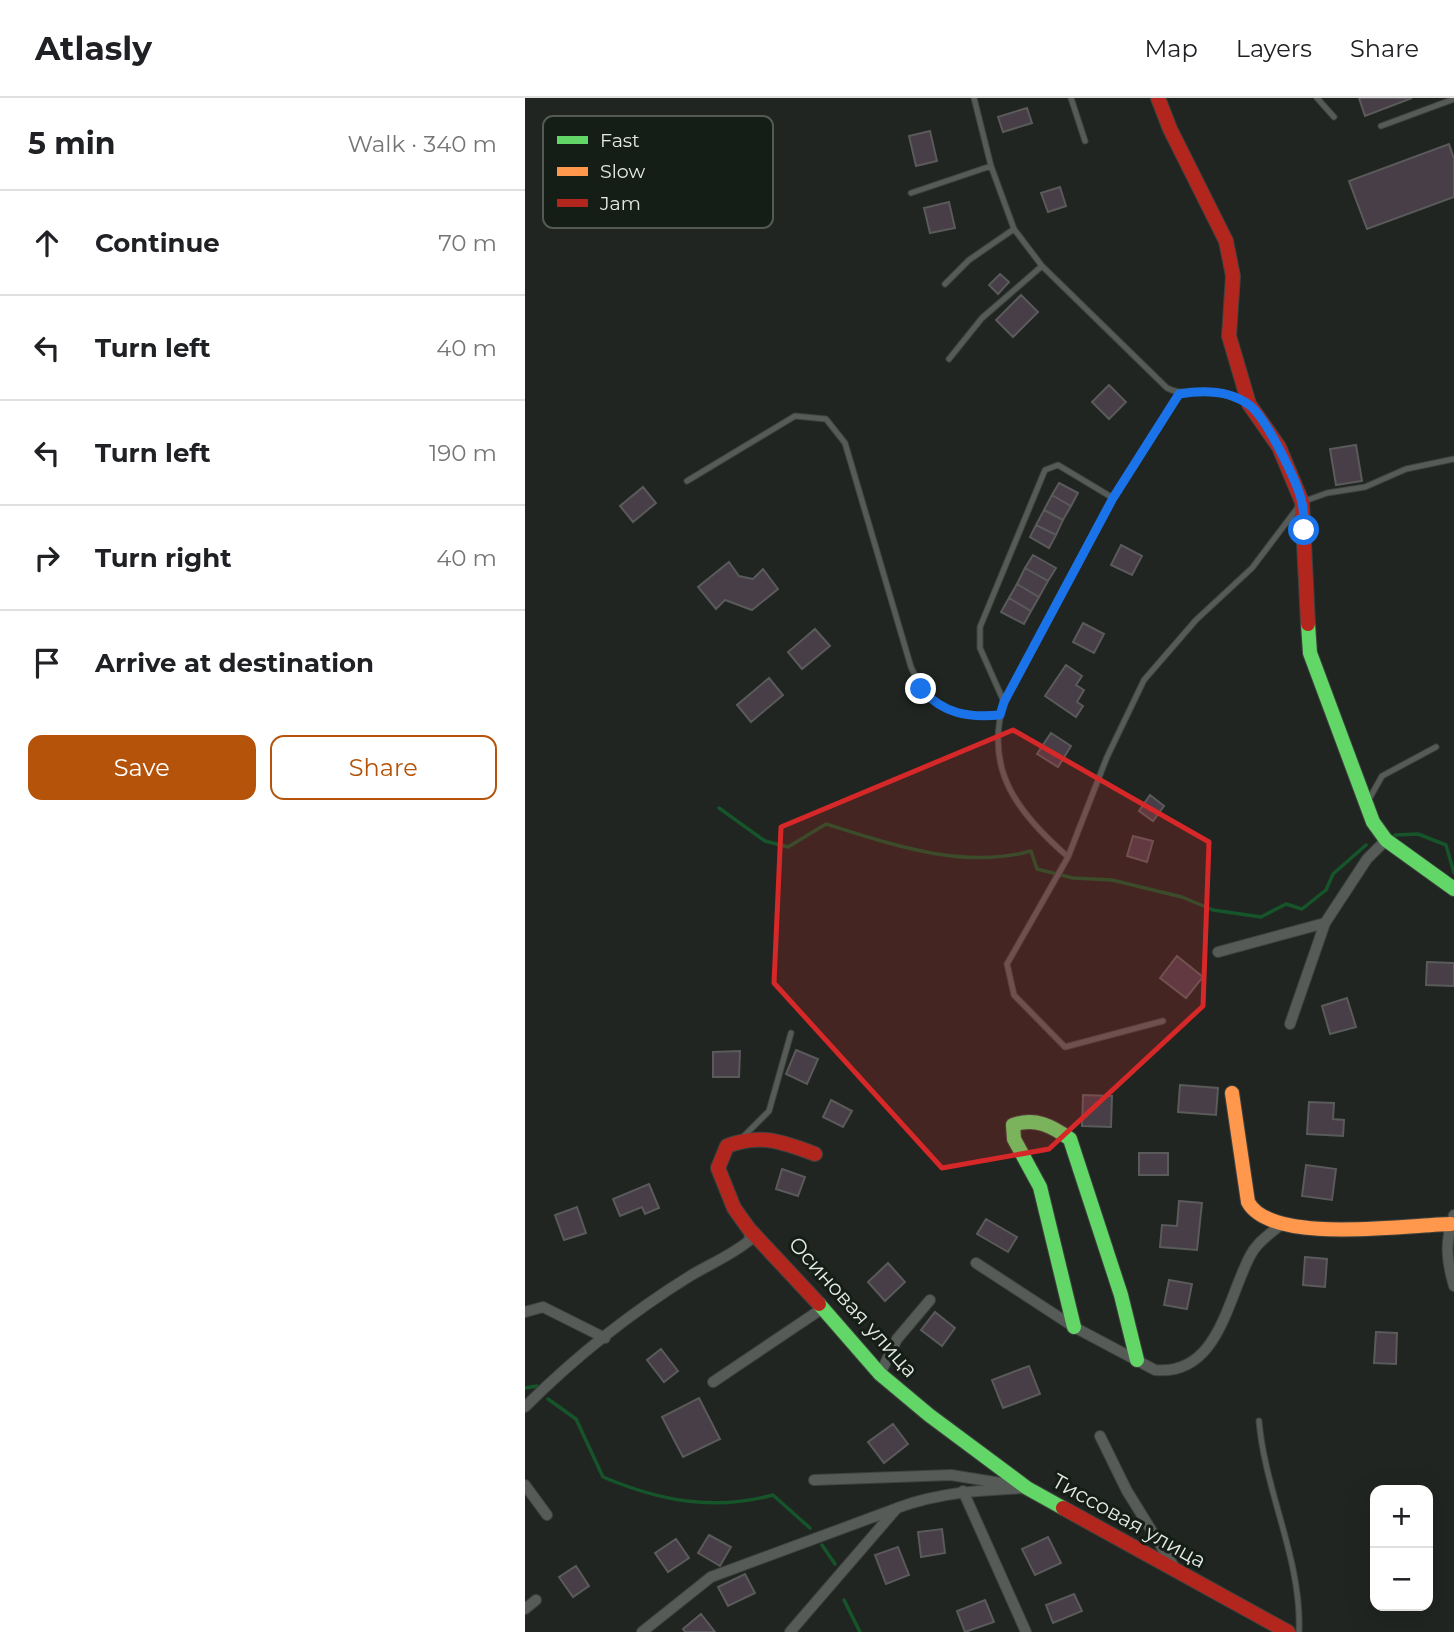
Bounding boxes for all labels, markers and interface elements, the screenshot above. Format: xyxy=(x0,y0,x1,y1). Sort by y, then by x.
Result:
text: Atlasly xyxy=(35,28,152,68)
text: Map xyxy=(1144,34,1198,63)
text: Layers xyxy=(1236,34,1312,63)
text: Share xyxy=(1350,34,1419,63)
legend xyxy=(543,116,773,228)
text: 5 min xyxy=(28,125,116,162)
text: Fast xyxy=(600,129,640,152)
text: Walk · 340 m xyxy=(348,130,497,158)
text: Slow xyxy=(600,160,645,183)
text: Jam xyxy=(599,192,641,215)
icon: ahead xyxy=(28,224,66,262)
text: Continue xyxy=(95,227,220,259)
text: 70 m xyxy=(438,229,497,257)
icon: left xyxy=(28,329,66,367)
text: Turn left xyxy=(95,332,211,364)
text: 40 m xyxy=(436,334,497,362)
icon: left xyxy=(28,434,66,472)
text: Turn left xyxy=(95,437,211,469)
text: 190 m xyxy=(429,439,497,467)
route start xyxy=(1288,514,1319,545)
icon: right xyxy=(28,539,66,577)
text: Turn right xyxy=(95,542,231,574)
text: 40 m xyxy=(436,544,497,572)
icon: arrive xyxy=(28,644,66,682)
text: Arrive at destination xyxy=(95,647,374,679)
route end xyxy=(905,673,936,704)
button: Save xyxy=(28,735,256,800)
button: Share xyxy=(270,735,497,800)
street label: Осиновая улица xyxy=(784,1231,923,1382)
street label: Тиссовая улица xyxy=(1048,1468,1210,1573)
map controls xyxy=(1370,1485,1433,1611)
button: + xyxy=(1370,1485,1433,1548)
button: − xyxy=(1370,1548,1433,1611)

